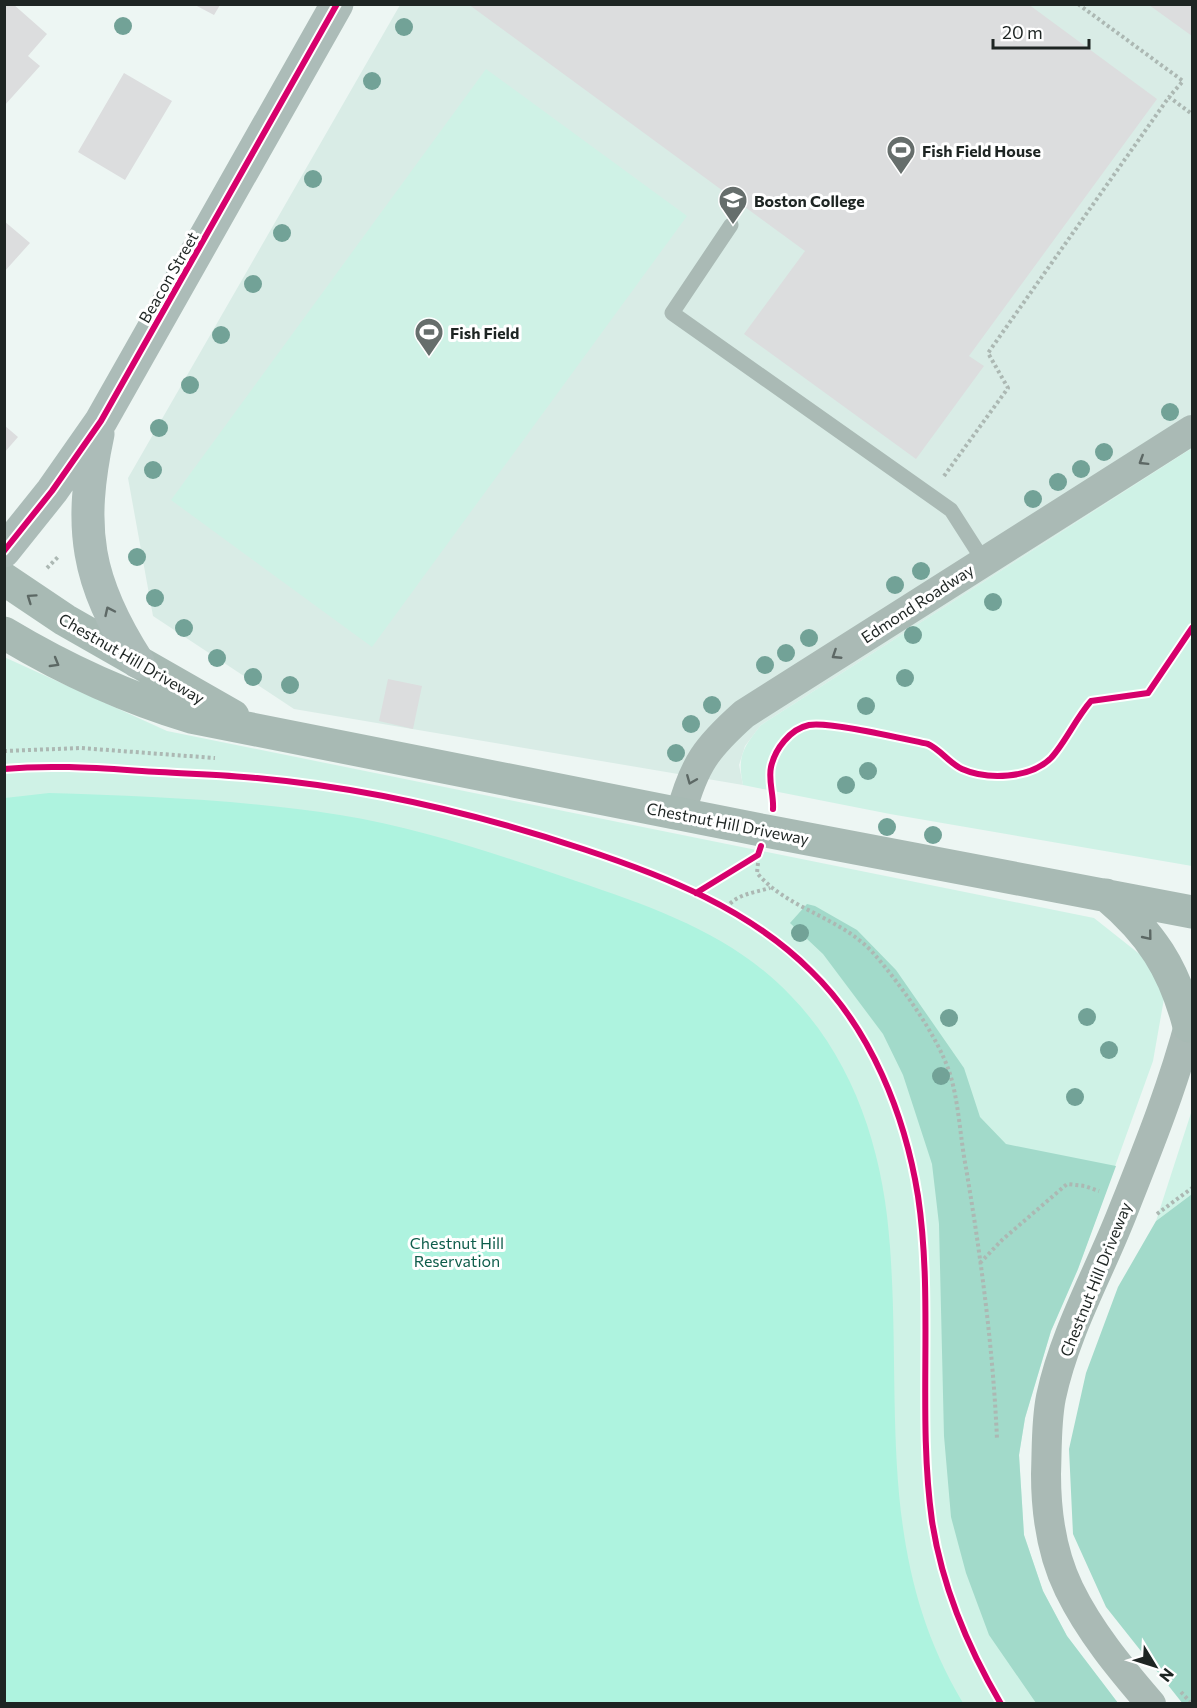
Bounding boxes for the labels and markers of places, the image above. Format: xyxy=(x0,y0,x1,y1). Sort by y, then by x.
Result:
sports icon: Fish Field House xyxy=(885,134,917,176)
place label: Fish Field House xyxy=(922,141,1041,160)
school or university icon: Boston College xyxy=(717,184,749,226)
place label: Boston College xyxy=(754,191,865,210)
sports icon: Fish Field xyxy=(413,316,445,358)
place label: Fish Field xyxy=(450,323,519,342)

